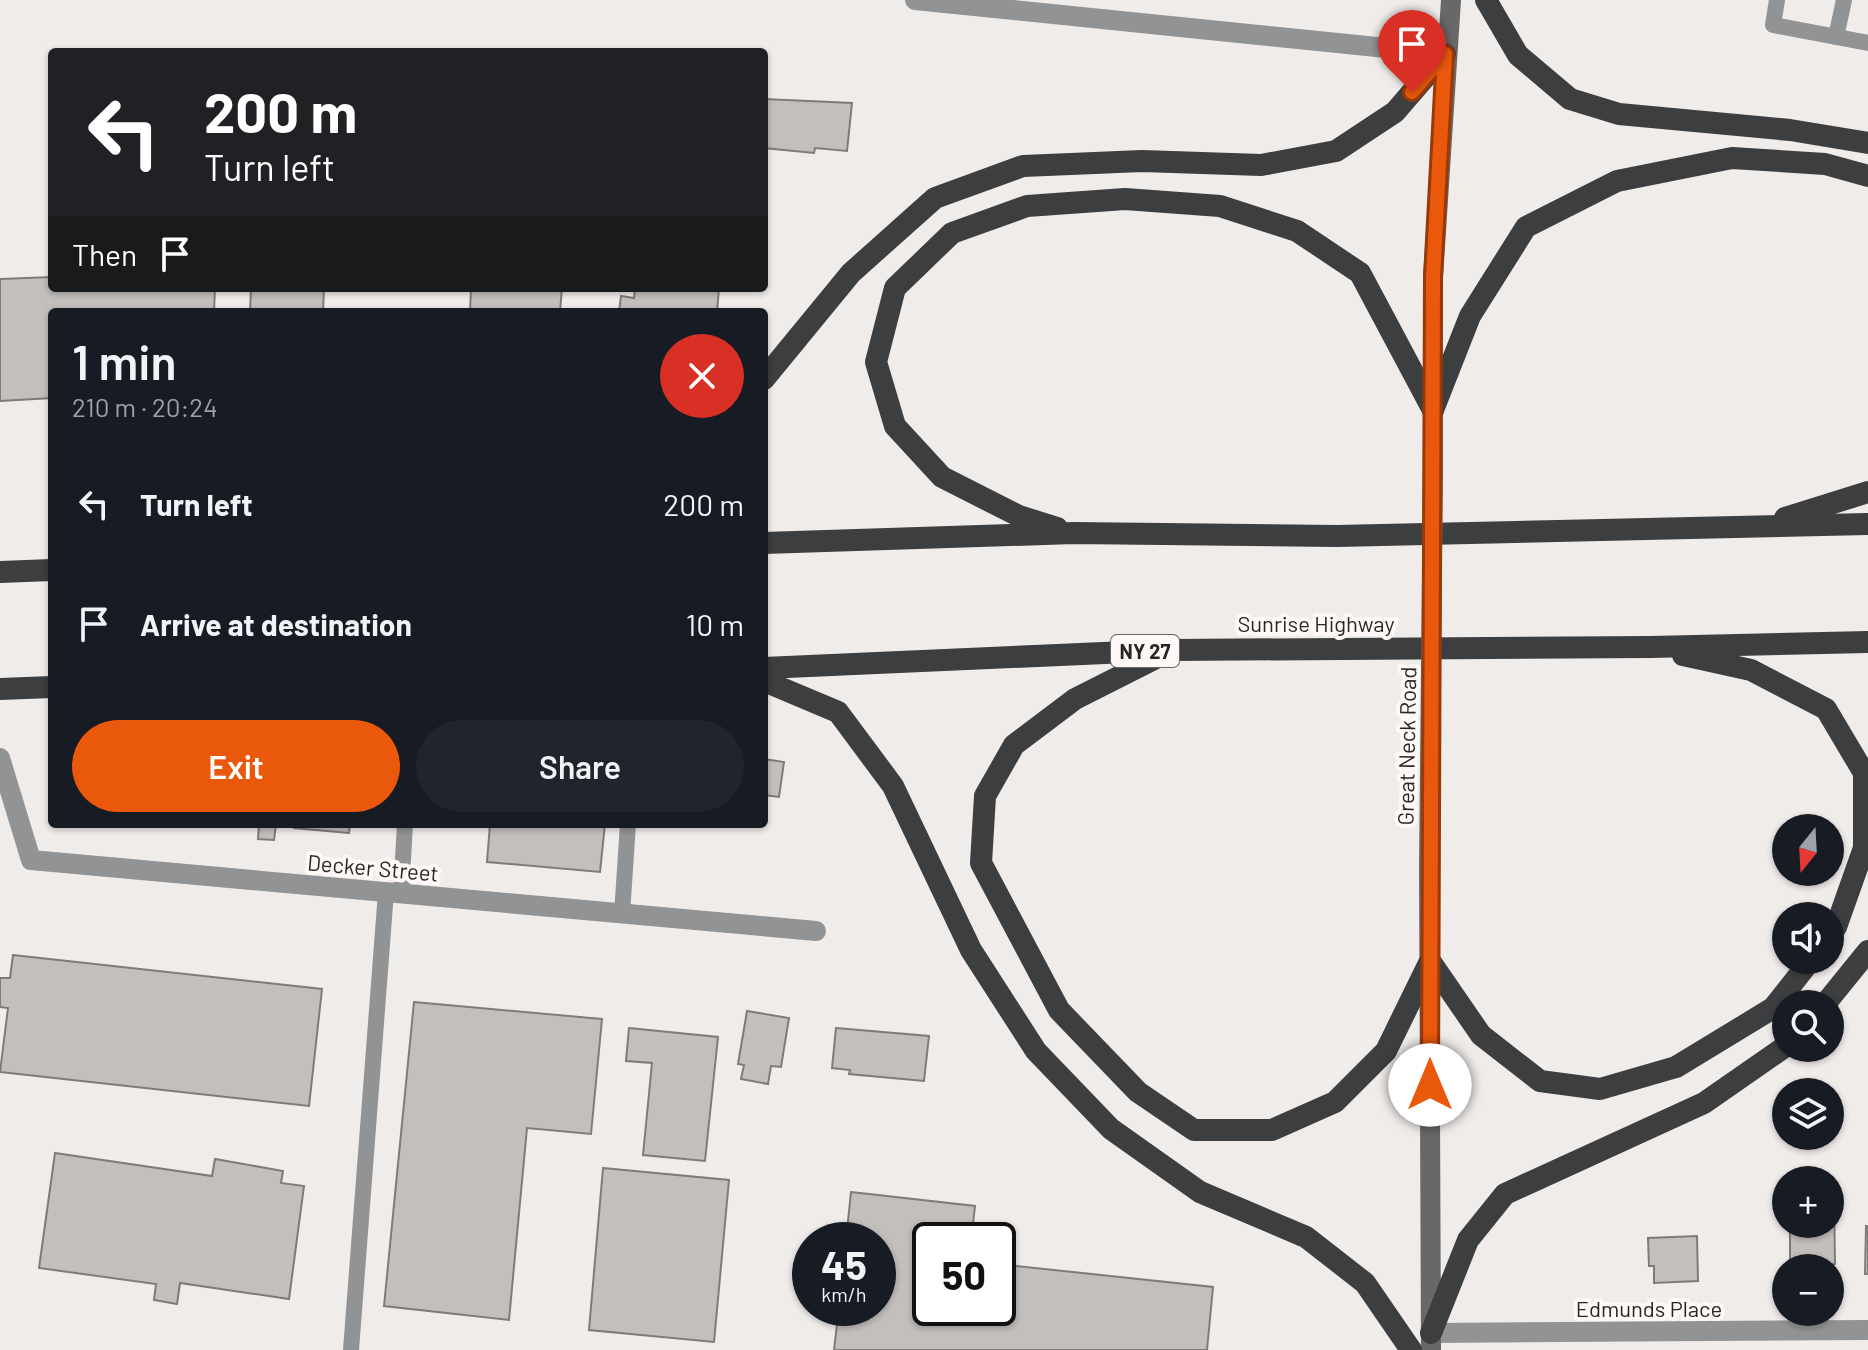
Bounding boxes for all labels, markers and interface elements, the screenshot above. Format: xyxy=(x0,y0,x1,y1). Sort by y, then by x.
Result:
pin xyxy=(1378,10,1446,92)
icon: arrive xyxy=(1390,22,1434,66)
text: 200 m xyxy=(204,77,357,144)
icon: left xyxy=(72,80,176,184)
text: Turn left xyxy=(204,145,335,188)
icon: arrive xyxy=(153,232,197,276)
text: Then xyxy=(72,236,137,272)
text: 1 min xyxy=(72,332,177,390)
button: close xyxy=(660,334,744,418)
text: 210 m · 20:24 xyxy=(72,391,218,422)
icon: left xyxy=(72,482,116,526)
text: Turn left xyxy=(140,486,253,522)
text: 200 m xyxy=(663,486,744,522)
icon: arrive xyxy=(72,602,116,646)
text: Arrive at destination xyxy=(140,606,412,642)
text: 10 m xyxy=(686,606,744,642)
street label: Sunrise Highway xyxy=(1237,610,1395,636)
road number: NY 27 xyxy=(1111,635,1179,667)
street label: Great Neck Road xyxy=(1392,666,1420,826)
button: Exit xyxy=(72,720,400,812)
button: Share xyxy=(416,720,744,812)
north arrow xyxy=(1772,814,1844,886)
map controls xyxy=(1772,814,1844,1326)
street label: Decker Street xyxy=(306,848,440,886)
button: sound xyxy=(1772,902,1844,974)
button: search xyxy=(1772,990,1844,1062)
position arrow xyxy=(1388,1043,1472,1127)
button: layers xyxy=(1772,1078,1844,1150)
button: + xyxy=(1772,1166,1844,1238)
speed limit sign: 50 xyxy=(912,1222,1016,1326)
text: 45 xyxy=(821,1240,867,1288)
button: − xyxy=(1772,1254,1844,1326)
text: km/h xyxy=(821,1282,867,1306)
street label: Edmunds Place xyxy=(1576,1295,1722,1321)

